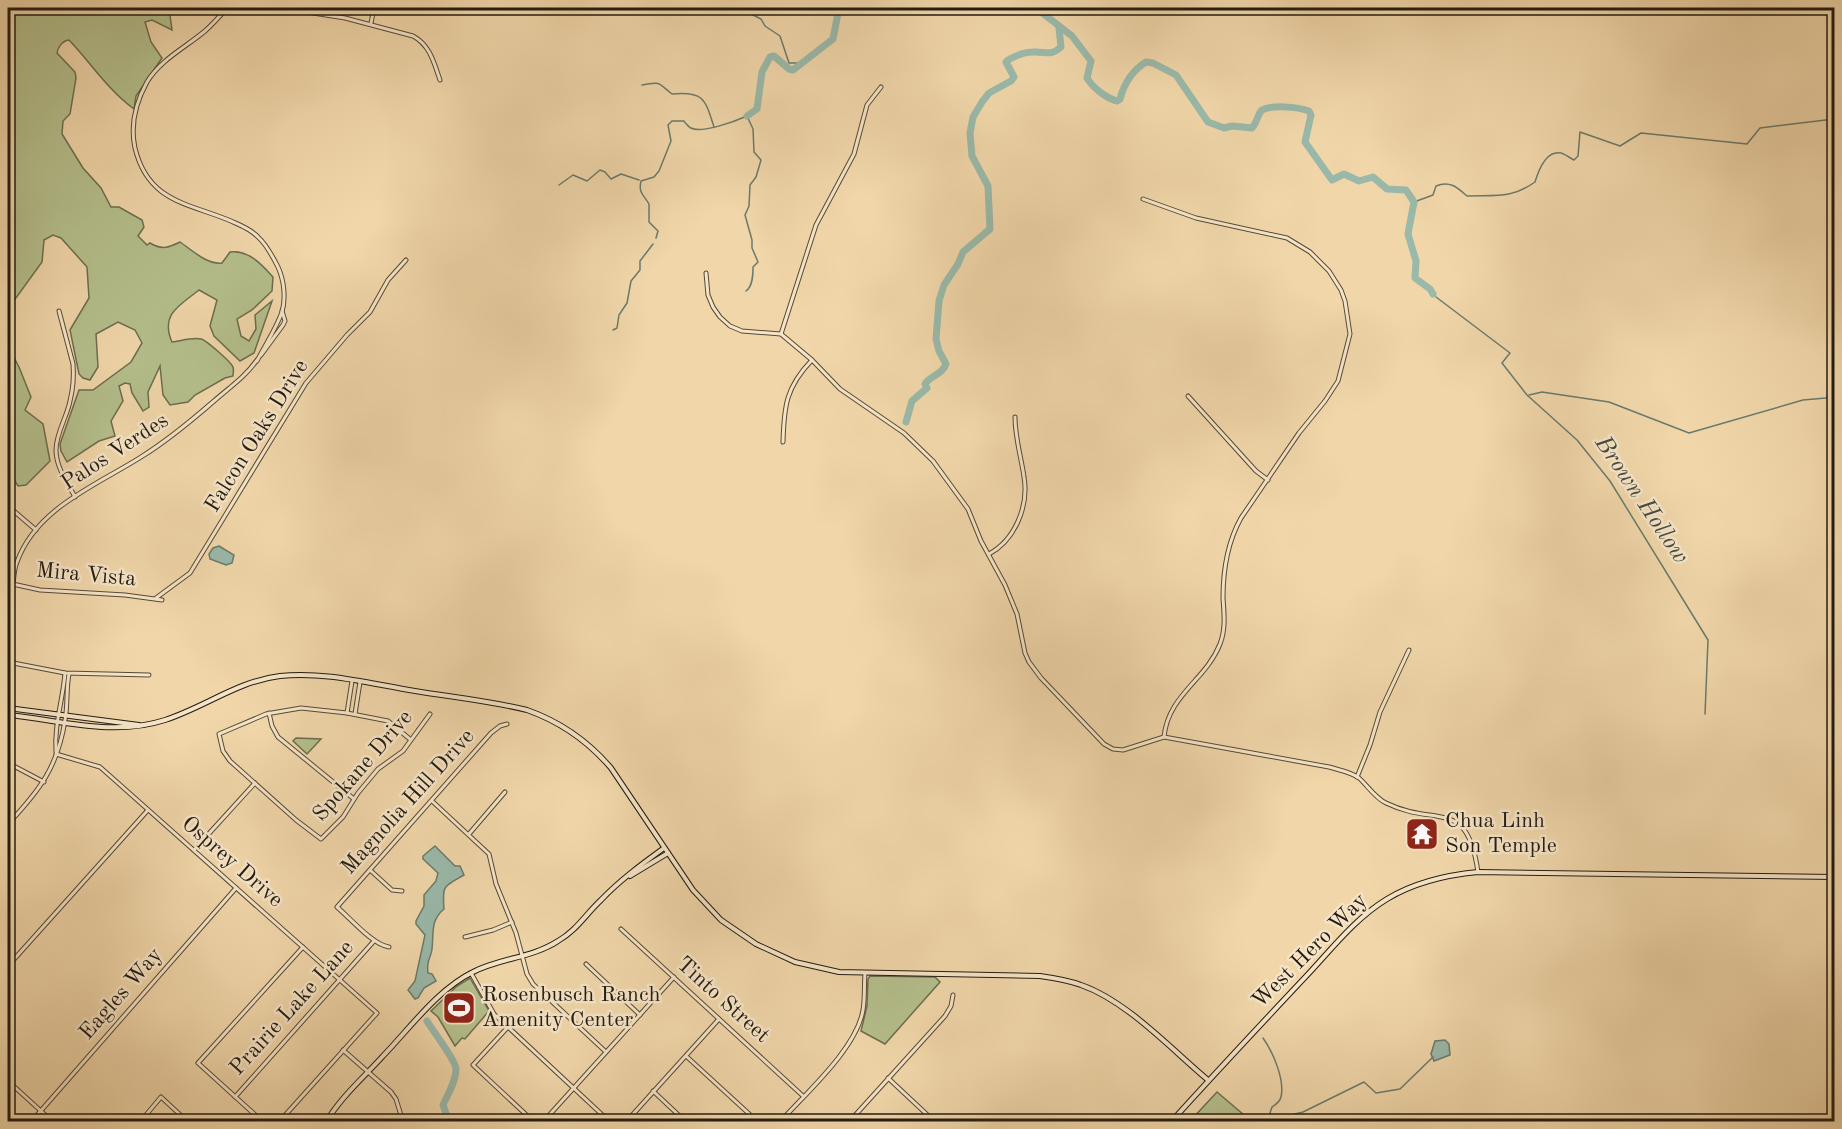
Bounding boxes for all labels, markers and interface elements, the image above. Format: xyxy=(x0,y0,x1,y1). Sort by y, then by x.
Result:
street label: Falcon Oaks Drive xyxy=(201,356,313,516)
street label: Palos Verdes xyxy=(58,409,172,495)
water label: Brown Hollow xyxy=(1589,431,1692,568)
street label: Mira Vista xyxy=(35,560,137,590)
street label: Spokane Drive xyxy=(309,706,417,826)
street label: Magnolia Hill Drive xyxy=(337,725,479,879)
place label: Chua Linh Son Temple xyxy=(1445,810,1557,857)
street label: Osprey Drive xyxy=(177,812,287,912)
temple icon: Chua Linh Son Temple xyxy=(1404,816,1440,852)
street label: West Hero Way xyxy=(1248,889,1372,1013)
street label: Prairie Lake Lane xyxy=(226,936,358,1080)
street label: Eagles Way xyxy=(75,944,167,1044)
street label: Tinto Street xyxy=(672,953,774,1047)
place label: Rosenbusch Ranch Amenity Center xyxy=(482,984,661,1031)
sports icon: Rosenbusch Ranch Amenity Center xyxy=(441,990,477,1026)

